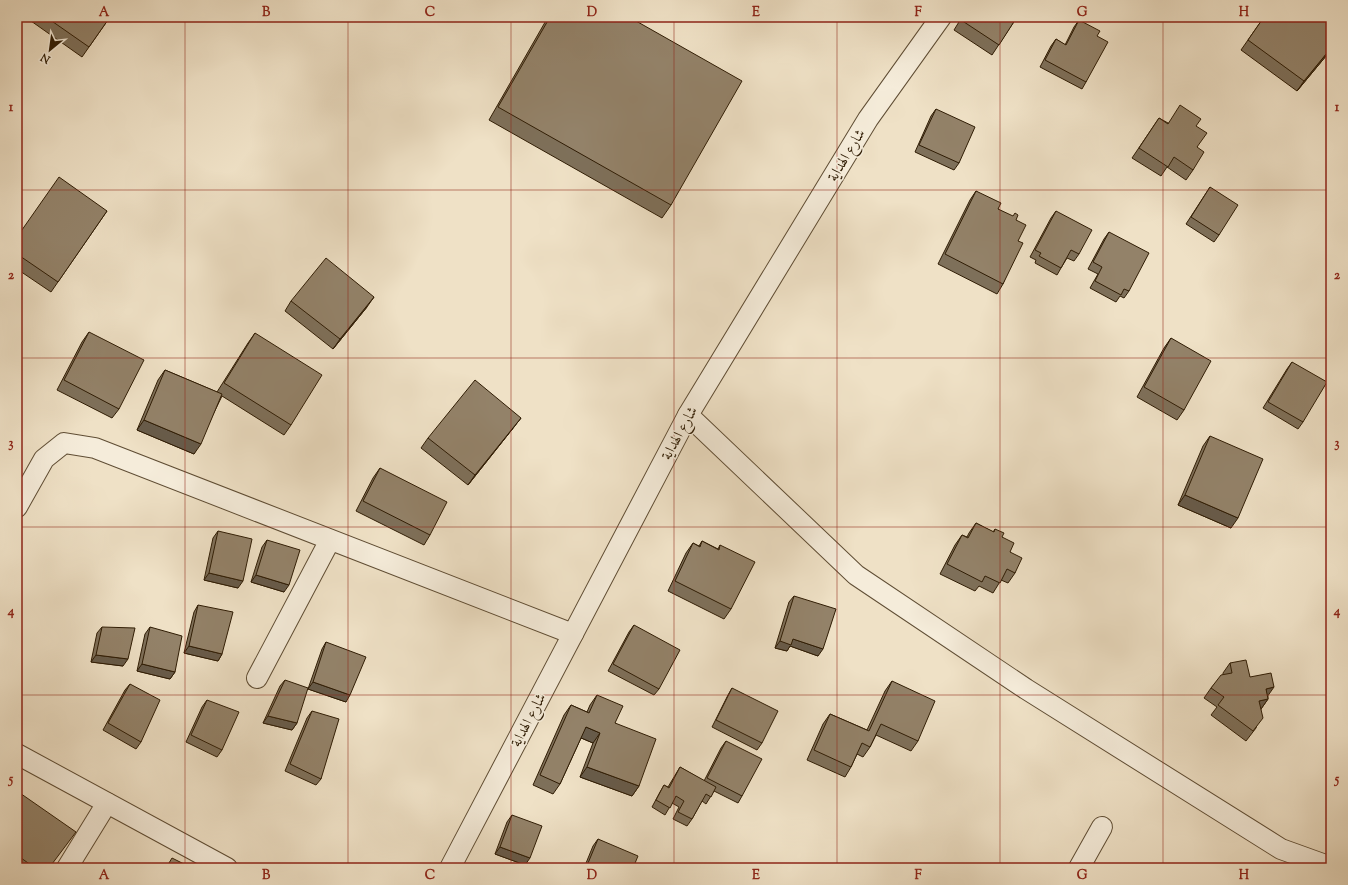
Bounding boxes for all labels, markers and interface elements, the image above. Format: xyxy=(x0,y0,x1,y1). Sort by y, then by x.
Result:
text: A xyxy=(99,4,110,22)
text: B xyxy=(262,4,271,22)
text: C xyxy=(425,4,435,22)
text: D xyxy=(587,4,597,22)
text: E xyxy=(752,4,760,22)
text: F xyxy=(914,4,922,22)
text: G xyxy=(1077,4,1088,22)
text: H xyxy=(1239,4,1250,22)
north arrow xyxy=(30,30,70,70)
text: N xyxy=(38,49,54,67)
text: 1 xyxy=(9,99,14,117)
text: 1 xyxy=(1335,99,1340,117)
street label: شارع الهداية xyxy=(823,125,872,187)
text: 2 xyxy=(8,267,15,285)
text: 2 xyxy=(1334,267,1341,285)
street label: شارع الهداية xyxy=(657,403,705,465)
text: 3 xyxy=(8,435,14,453)
text: 3 xyxy=(1334,435,1340,453)
text: 4 xyxy=(7,603,15,621)
text: 4 xyxy=(1333,603,1341,621)
street label: شارع الهداية xyxy=(506,690,553,752)
text: 5 xyxy=(8,771,14,789)
text: 5 xyxy=(1334,771,1340,789)
text: A xyxy=(99,867,110,885)
text: B xyxy=(262,867,271,885)
text: C xyxy=(425,867,435,885)
text: D xyxy=(587,867,597,885)
text: E xyxy=(752,867,760,885)
text: F xyxy=(914,867,922,885)
text: G xyxy=(1077,867,1088,885)
text: H xyxy=(1239,867,1250,885)

